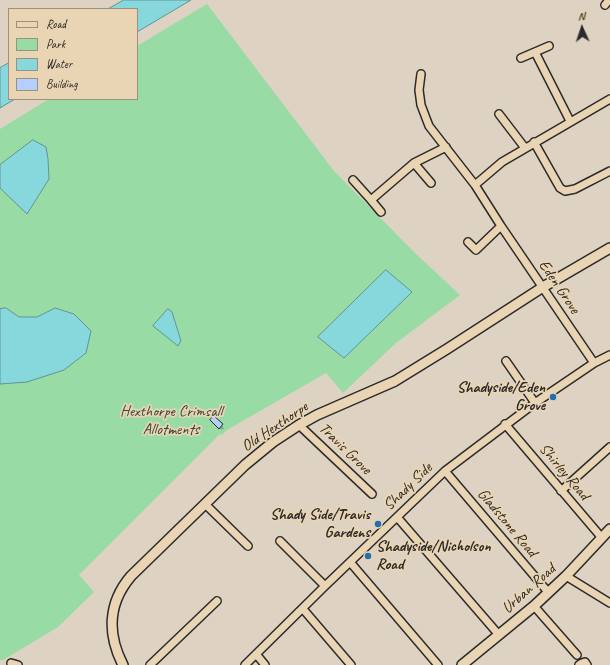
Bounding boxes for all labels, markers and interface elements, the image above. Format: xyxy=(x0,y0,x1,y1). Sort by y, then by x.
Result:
legend xyxy=(8,8,138,100)
north arrow xyxy=(562,8,602,48)
text: N xyxy=(578,9,585,23)
text: Road xyxy=(46,16,66,32)
text: Park xyxy=(46,36,65,52)
text: Water xyxy=(46,56,72,72)
text: Building xyxy=(46,76,78,92)
street label: Eden Grove xyxy=(534,256,584,318)
place label: Shadyside/Eden Grove xyxy=(457,378,545,416)
marker: Shadyside/Eden Grove xyxy=(548,392,558,402)
street label: Old Hexthorpe xyxy=(238,398,312,456)
park label: Hexthorpe Crimsall Allotments xyxy=(120,402,222,440)
street label: Travis Grove xyxy=(315,419,375,479)
street label: Shirley Road xyxy=(535,440,593,504)
street label: Shady Side xyxy=(379,459,437,515)
street label: Gladstone Road xyxy=(473,485,541,561)
place label: Shady Side/Travis Gardens xyxy=(270,505,370,543)
marker: Shady Side/Travis Gardens xyxy=(373,519,383,529)
place label: Shadyside/Nicholson Road xyxy=(376,537,491,575)
marker: Shadyside/Nicholson Road xyxy=(363,551,373,561)
street label: Urban Road xyxy=(498,560,560,618)

